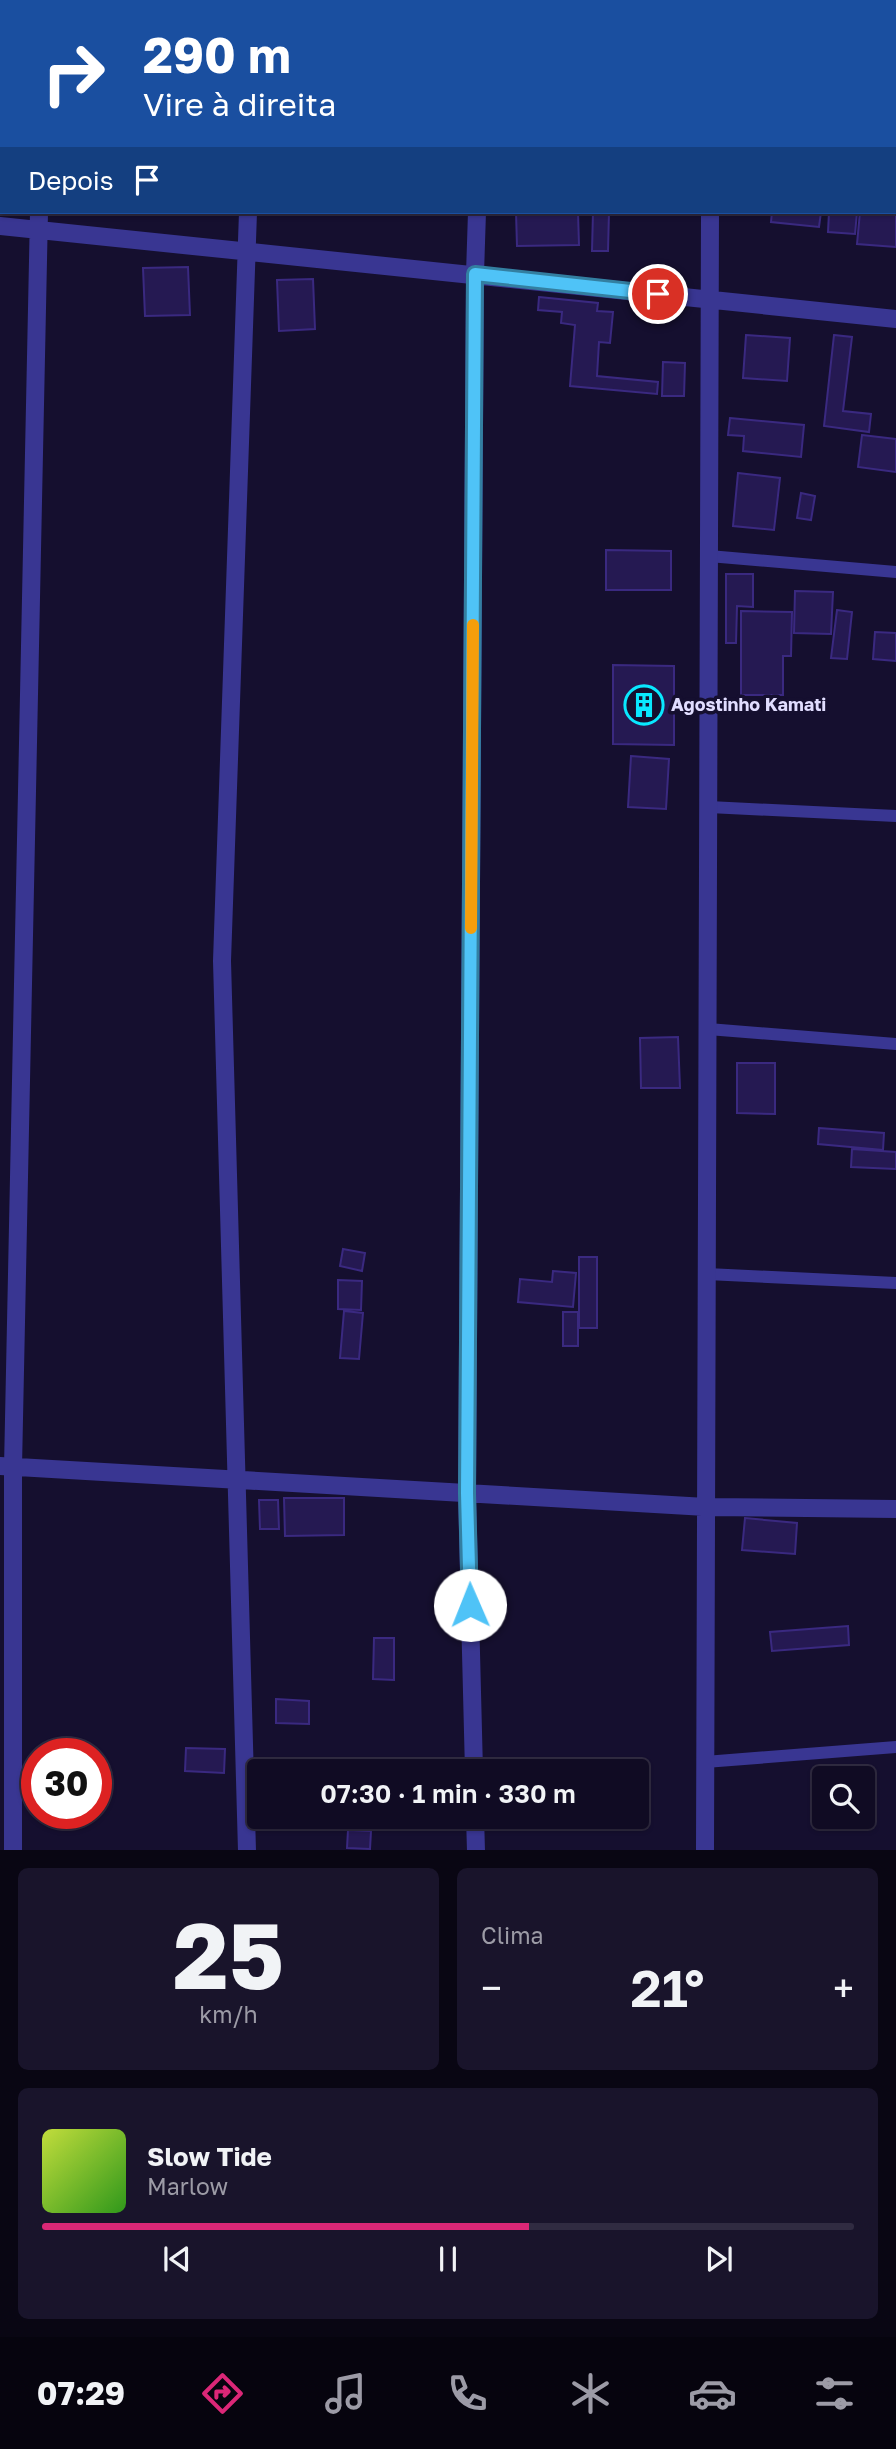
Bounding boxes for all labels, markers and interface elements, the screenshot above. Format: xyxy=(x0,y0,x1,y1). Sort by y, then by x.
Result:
text: 290 m xyxy=(143,25,291,84)
icon: right xyxy=(28,28,119,119)
text: Vire à direita xyxy=(143,85,336,123)
icon: arrive xyxy=(128,161,166,199)
text: Depois xyxy=(28,165,114,196)
pin xyxy=(628,264,688,324)
icon: arrive xyxy=(639,275,677,313)
building icon: Agostinho Kamati xyxy=(623,684,665,726)
place label: Agostinho Kamati xyxy=(671,693,826,715)
position arrow xyxy=(433,1568,507,1642)
speed limit sign: 30 xyxy=(21,1738,112,1829)
map controls xyxy=(812,1766,875,1829)
button: search xyxy=(812,1766,875,1829)
text: 07:30 · 1 min · 330 m xyxy=(320,1778,576,1809)
text: 25 xyxy=(173,1900,284,2009)
text: Clima xyxy=(481,1921,544,1949)
text: 21° xyxy=(631,1956,704,2018)
text: − xyxy=(481,1965,502,2010)
text: + xyxy=(833,1965,854,2010)
text: km/h xyxy=(199,2000,258,2028)
text: Slow Tide xyxy=(147,2141,272,2172)
text: Marlow xyxy=(147,2172,228,2200)
icon: previous xyxy=(158,2240,196,2278)
icon: pause xyxy=(429,2240,467,2278)
icon: next xyxy=(700,2240,738,2278)
icon: directions xyxy=(198,2369,247,2418)
icon: music xyxy=(321,2369,370,2418)
icon: phone xyxy=(443,2369,492,2418)
icon: climate xyxy=(566,2369,615,2418)
icon: car xyxy=(688,2369,737,2418)
icon: filters xyxy=(810,2369,859,2418)
text: 07:29 xyxy=(37,2374,125,2412)

